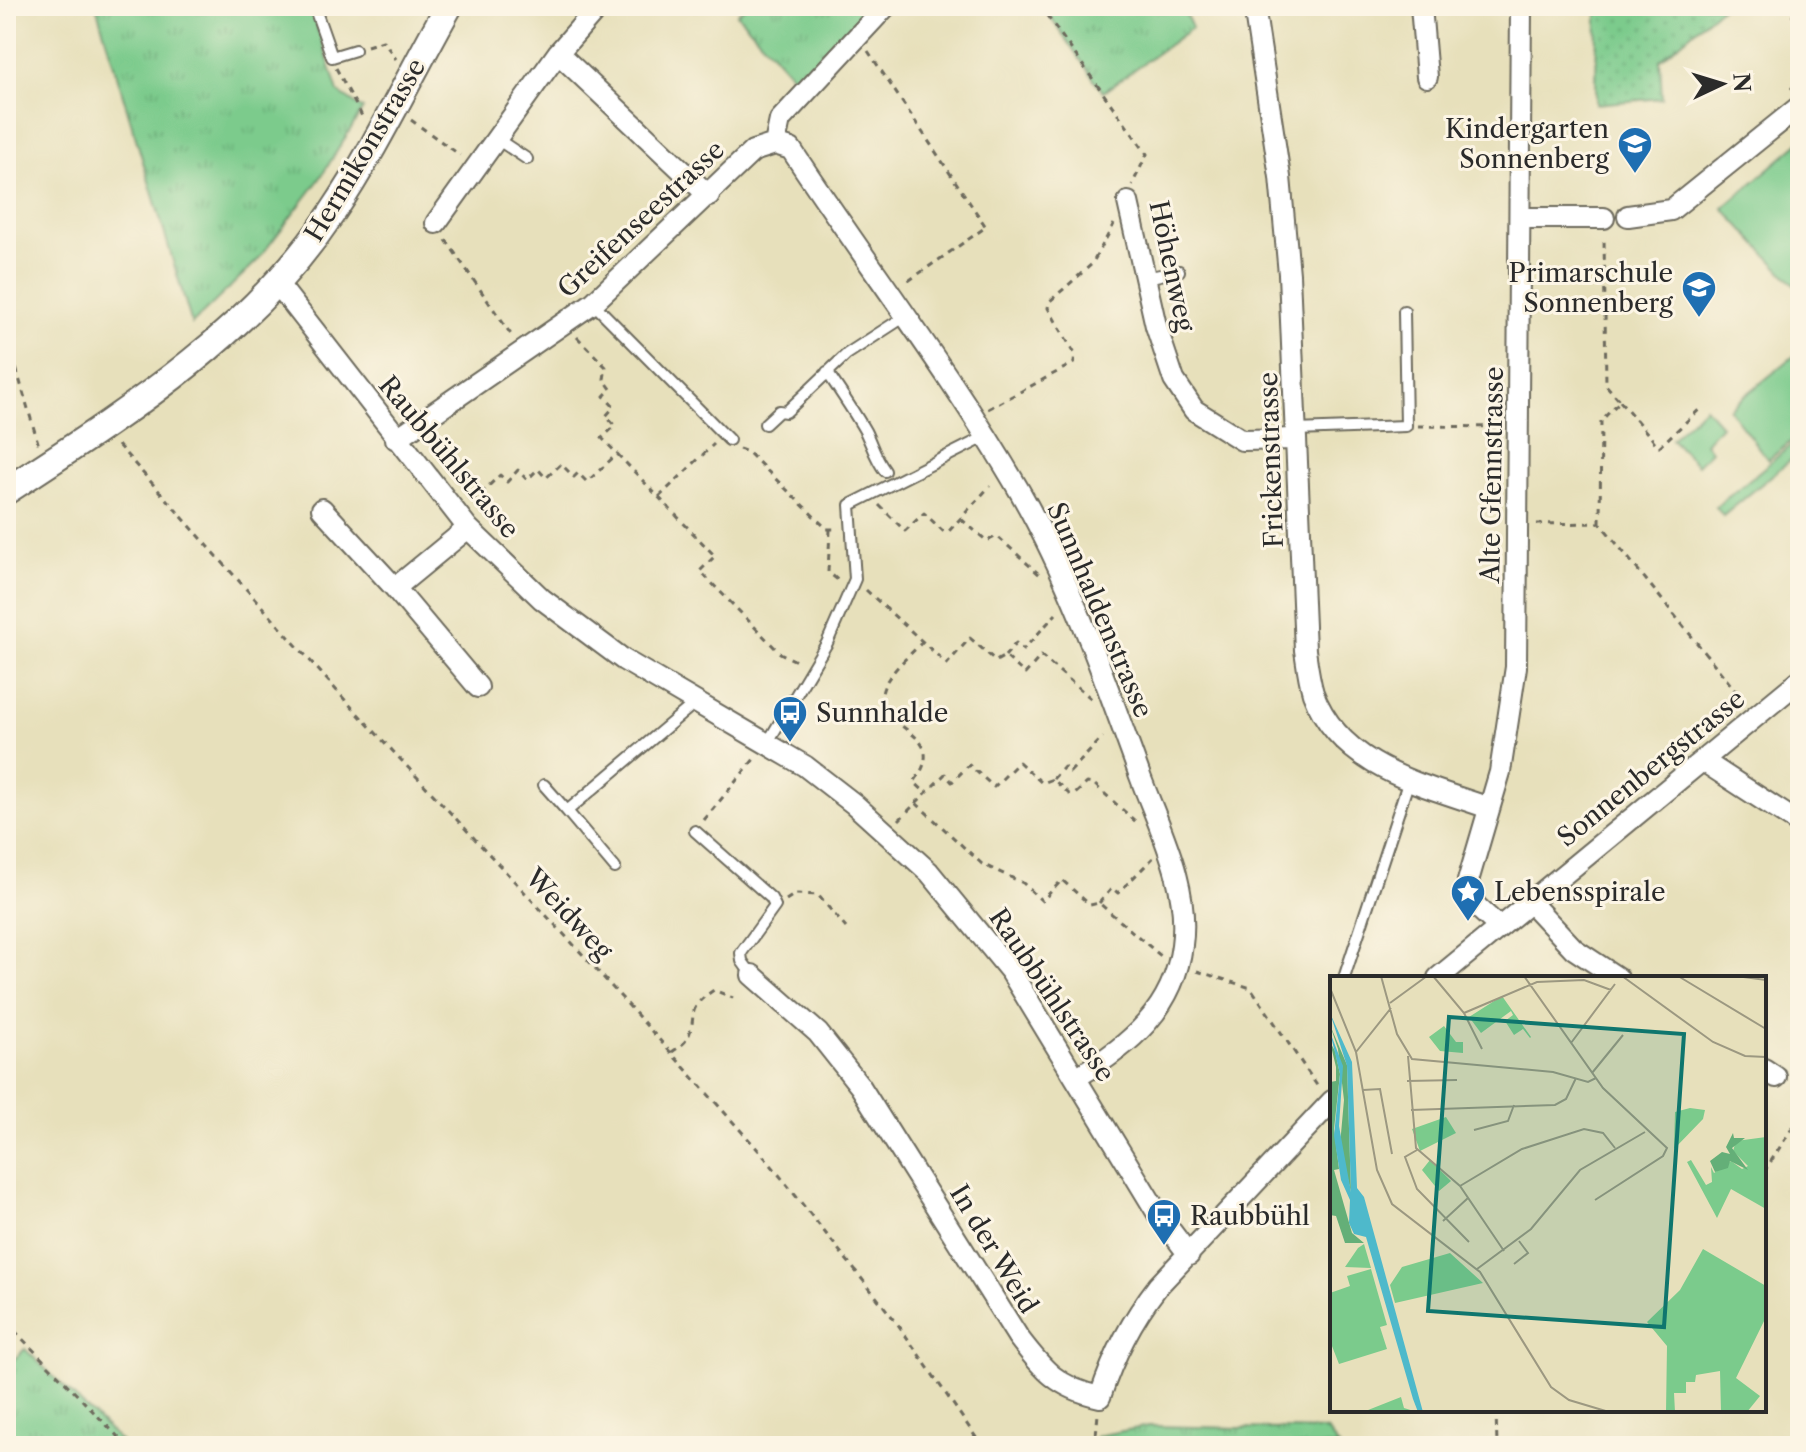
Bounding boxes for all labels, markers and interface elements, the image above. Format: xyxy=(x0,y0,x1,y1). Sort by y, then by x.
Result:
north arrow xyxy=(1682,44,1762,124)
street label: Hermikonstrasse xyxy=(298,53,432,247)
text: N xyxy=(1727,72,1756,93)
place label: Kindergarten Sonnenberg xyxy=(1445,113,1609,175)
school or university icon: Kindergarten Sonnenberg xyxy=(1616,125,1654,175)
street label: Greifenseestrasse xyxy=(551,134,731,304)
street label: Höhenweg xyxy=(1143,198,1202,335)
place label: Primarschule Sonnenberg xyxy=(1509,257,1673,319)
school or university icon: Primarschule Sonnenberg xyxy=(1680,269,1718,319)
street label: Alte Gfennstrasse xyxy=(1474,366,1510,585)
street label: Raubbühlstrasse xyxy=(372,369,526,545)
street label: Frickenstrasse xyxy=(1252,371,1290,549)
street label: Sunnhaldenstrasse xyxy=(1040,498,1160,722)
street label: Sonnenbergstrasse xyxy=(1551,683,1751,853)
bus stop icon: Sunnhalde xyxy=(771,694,809,744)
place label: Sunnhalde xyxy=(816,697,948,729)
street label: Weidweg xyxy=(518,861,620,967)
place icon: Lebensspirale xyxy=(1449,873,1487,923)
place label: Lebensspirale xyxy=(1494,876,1666,908)
street label: Raubbühlstrasse xyxy=(982,902,1122,1088)
inset map xyxy=(1330,976,1766,1412)
street label: In der Weid xyxy=(943,1179,1045,1319)
bus stop icon: Raubbühl xyxy=(1145,1197,1183,1247)
place label: Raubbühl xyxy=(1190,1200,1310,1232)

